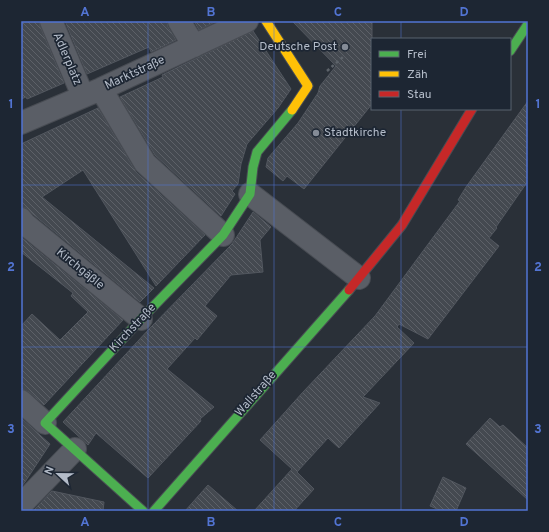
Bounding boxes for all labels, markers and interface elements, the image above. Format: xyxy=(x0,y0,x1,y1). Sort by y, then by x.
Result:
text: A xyxy=(80,5,90,21)
text: B xyxy=(207,5,216,21)
text: C xyxy=(334,5,342,21)
text: D xyxy=(459,5,469,21)
street label: Adlerplatz xyxy=(49,30,85,88)
legend xyxy=(371,38,511,110)
place label: Deutsche Post xyxy=(259,39,337,55)
marker: Deutsche Post xyxy=(340,42,350,52)
text: Frei xyxy=(407,47,427,63)
street label: Marktstraße xyxy=(102,52,168,94)
text: Zäh xyxy=(407,67,428,83)
text: Stau xyxy=(407,87,432,103)
text: 1 xyxy=(8,97,14,113)
text: 1 xyxy=(535,97,541,113)
place label: Stadtkirche xyxy=(324,125,386,141)
marker: Stadtkirche xyxy=(311,128,321,138)
street label: Kirchgäßle xyxy=(53,245,107,293)
text: 2 xyxy=(7,260,15,276)
text: 2 xyxy=(534,260,542,276)
street label: Kirchstraße xyxy=(106,300,160,356)
street label: Wallstraße xyxy=(232,368,280,420)
text: 3 xyxy=(7,422,15,438)
text: 3 xyxy=(534,422,542,438)
north arrow xyxy=(38,454,78,494)
text: N xyxy=(42,464,58,477)
text: A xyxy=(80,515,90,531)
text: B xyxy=(207,515,216,531)
text: C xyxy=(334,515,342,531)
text: D xyxy=(459,515,469,531)

